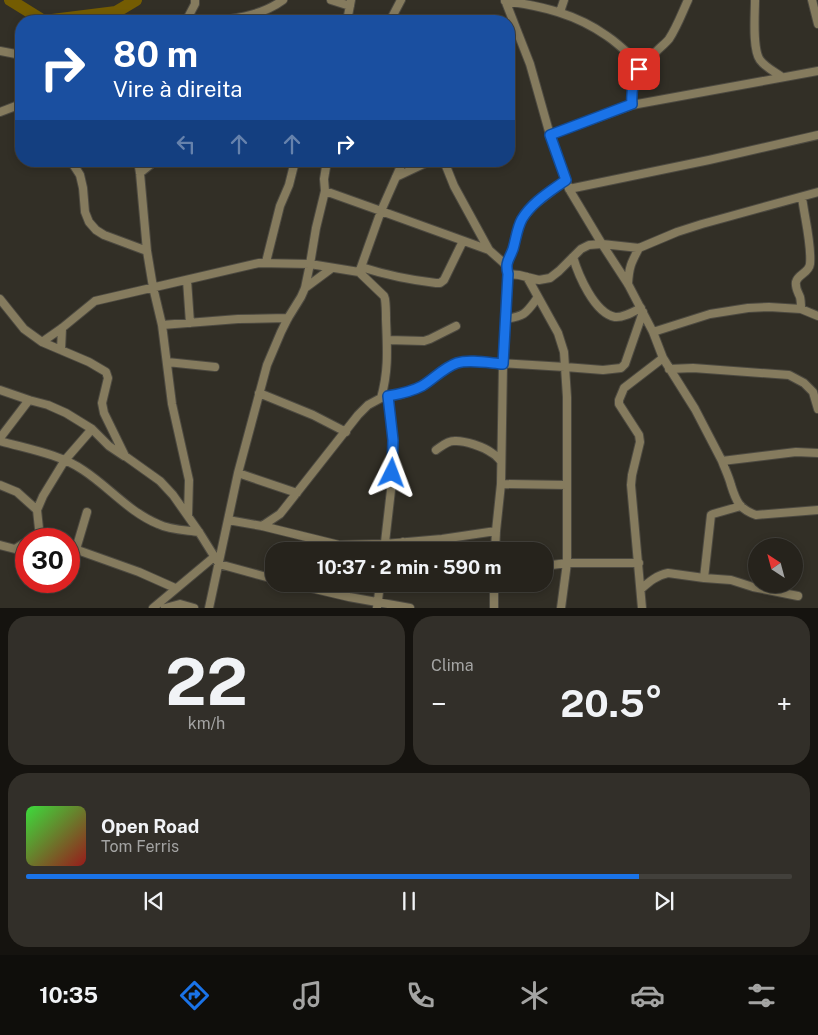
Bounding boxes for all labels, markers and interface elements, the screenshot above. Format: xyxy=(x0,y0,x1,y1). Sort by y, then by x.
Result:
text: 80 m xyxy=(113,34,198,75)
icon: right xyxy=(30,35,95,100)
pin xyxy=(618,48,660,90)
icon: arrive xyxy=(625,55,653,83)
text: Vire à direita xyxy=(113,76,243,102)
icon: left xyxy=(172,130,200,158)
icon: ahead xyxy=(225,130,253,158)
icon: ahead xyxy=(278,130,306,158)
icon: right xyxy=(331,130,359,158)
position arrow xyxy=(365,446,417,498)
speed limit sign: 30 xyxy=(15,528,80,593)
north arrow xyxy=(748,538,802,592)
map controls xyxy=(748,538,803,593)
text: 10:37 · 2 min · 590 m xyxy=(316,556,502,578)
text: 22 xyxy=(165,643,248,720)
text: Clima xyxy=(431,656,474,675)
text: 20.5° xyxy=(560,681,663,726)
text: − xyxy=(431,687,447,720)
text: + xyxy=(776,687,792,720)
text: km/h xyxy=(188,714,225,733)
text: Open Road xyxy=(101,815,199,837)
text: Tom Ferris xyxy=(101,837,179,856)
icon: previous xyxy=(140,887,168,915)
icon: pause xyxy=(395,887,423,915)
icon: next xyxy=(650,887,678,915)
icon: directions xyxy=(177,978,212,1013)
icon: music xyxy=(290,978,325,1013)
icon: phone xyxy=(403,978,438,1013)
icon: climate xyxy=(517,978,552,1013)
icon: car xyxy=(630,978,665,1013)
icon: filters xyxy=(744,978,779,1013)
text: 10:35 xyxy=(39,982,98,1008)

